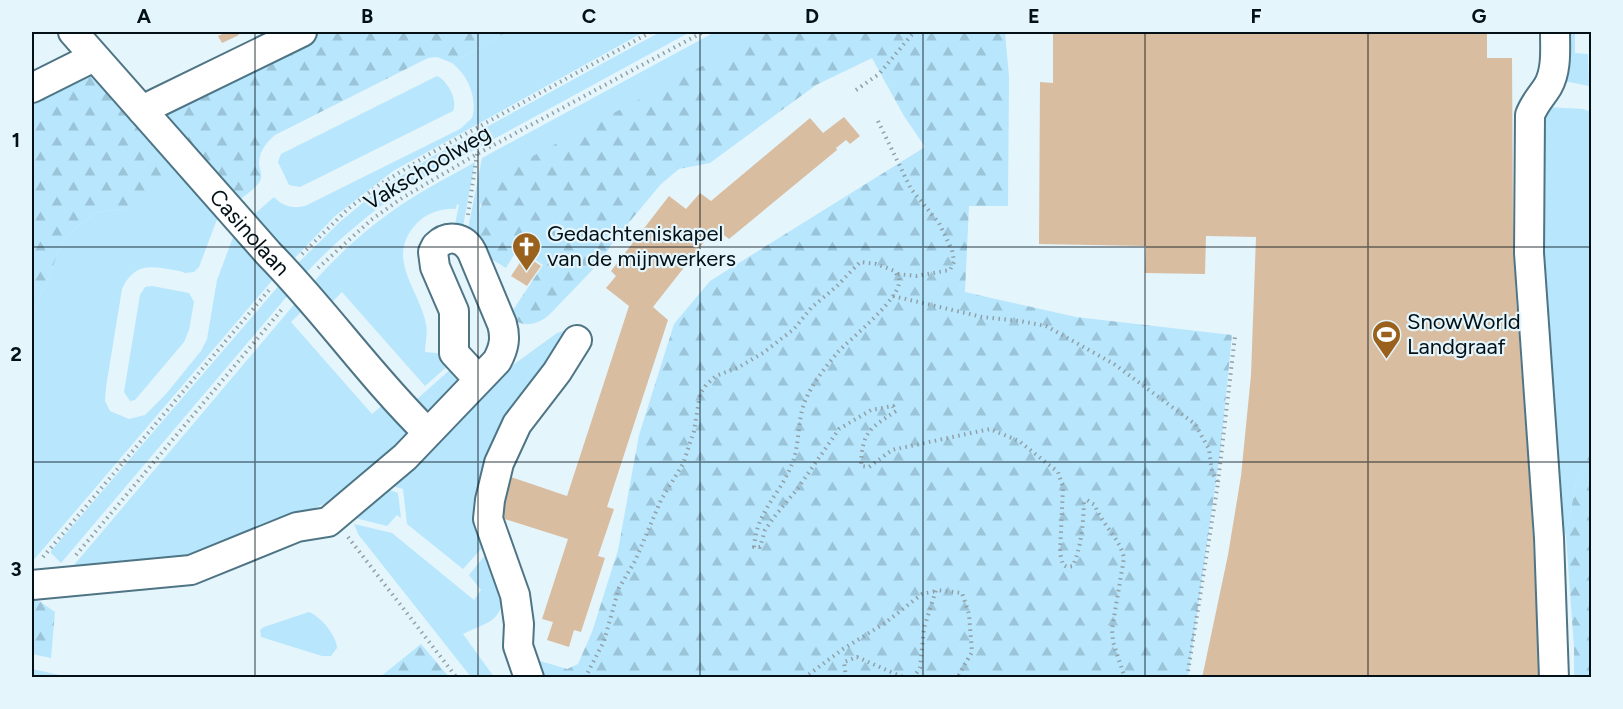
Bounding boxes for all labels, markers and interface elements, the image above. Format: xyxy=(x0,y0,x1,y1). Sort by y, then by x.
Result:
text: A xyxy=(137,4,152,28)
text: B xyxy=(361,4,373,28)
text: C xyxy=(582,4,596,28)
text: D xyxy=(805,4,819,28)
text: E xyxy=(1028,4,1040,28)
text: F xyxy=(1250,4,1262,28)
text: G xyxy=(1472,4,1487,28)
street label: Vakschoolweg xyxy=(359,119,495,216)
text: 1 xyxy=(12,128,20,152)
street label: Casinolaan xyxy=(204,183,295,281)
place label: Gedachteniskapel van de mijnwerkers xyxy=(547,220,736,272)
church icon: Gedachteniskapel van de mijnwerkers xyxy=(510,230,542,272)
place label: SnowWorld Landgraaf xyxy=(1407,308,1521,360)
sports icon: SnowWorld Landgraaf xyxy=(1370,318,1402,360)
text: 2 xyxy=(10,342,22,366)
text: 3 xyxy=(10,557,22,581)

